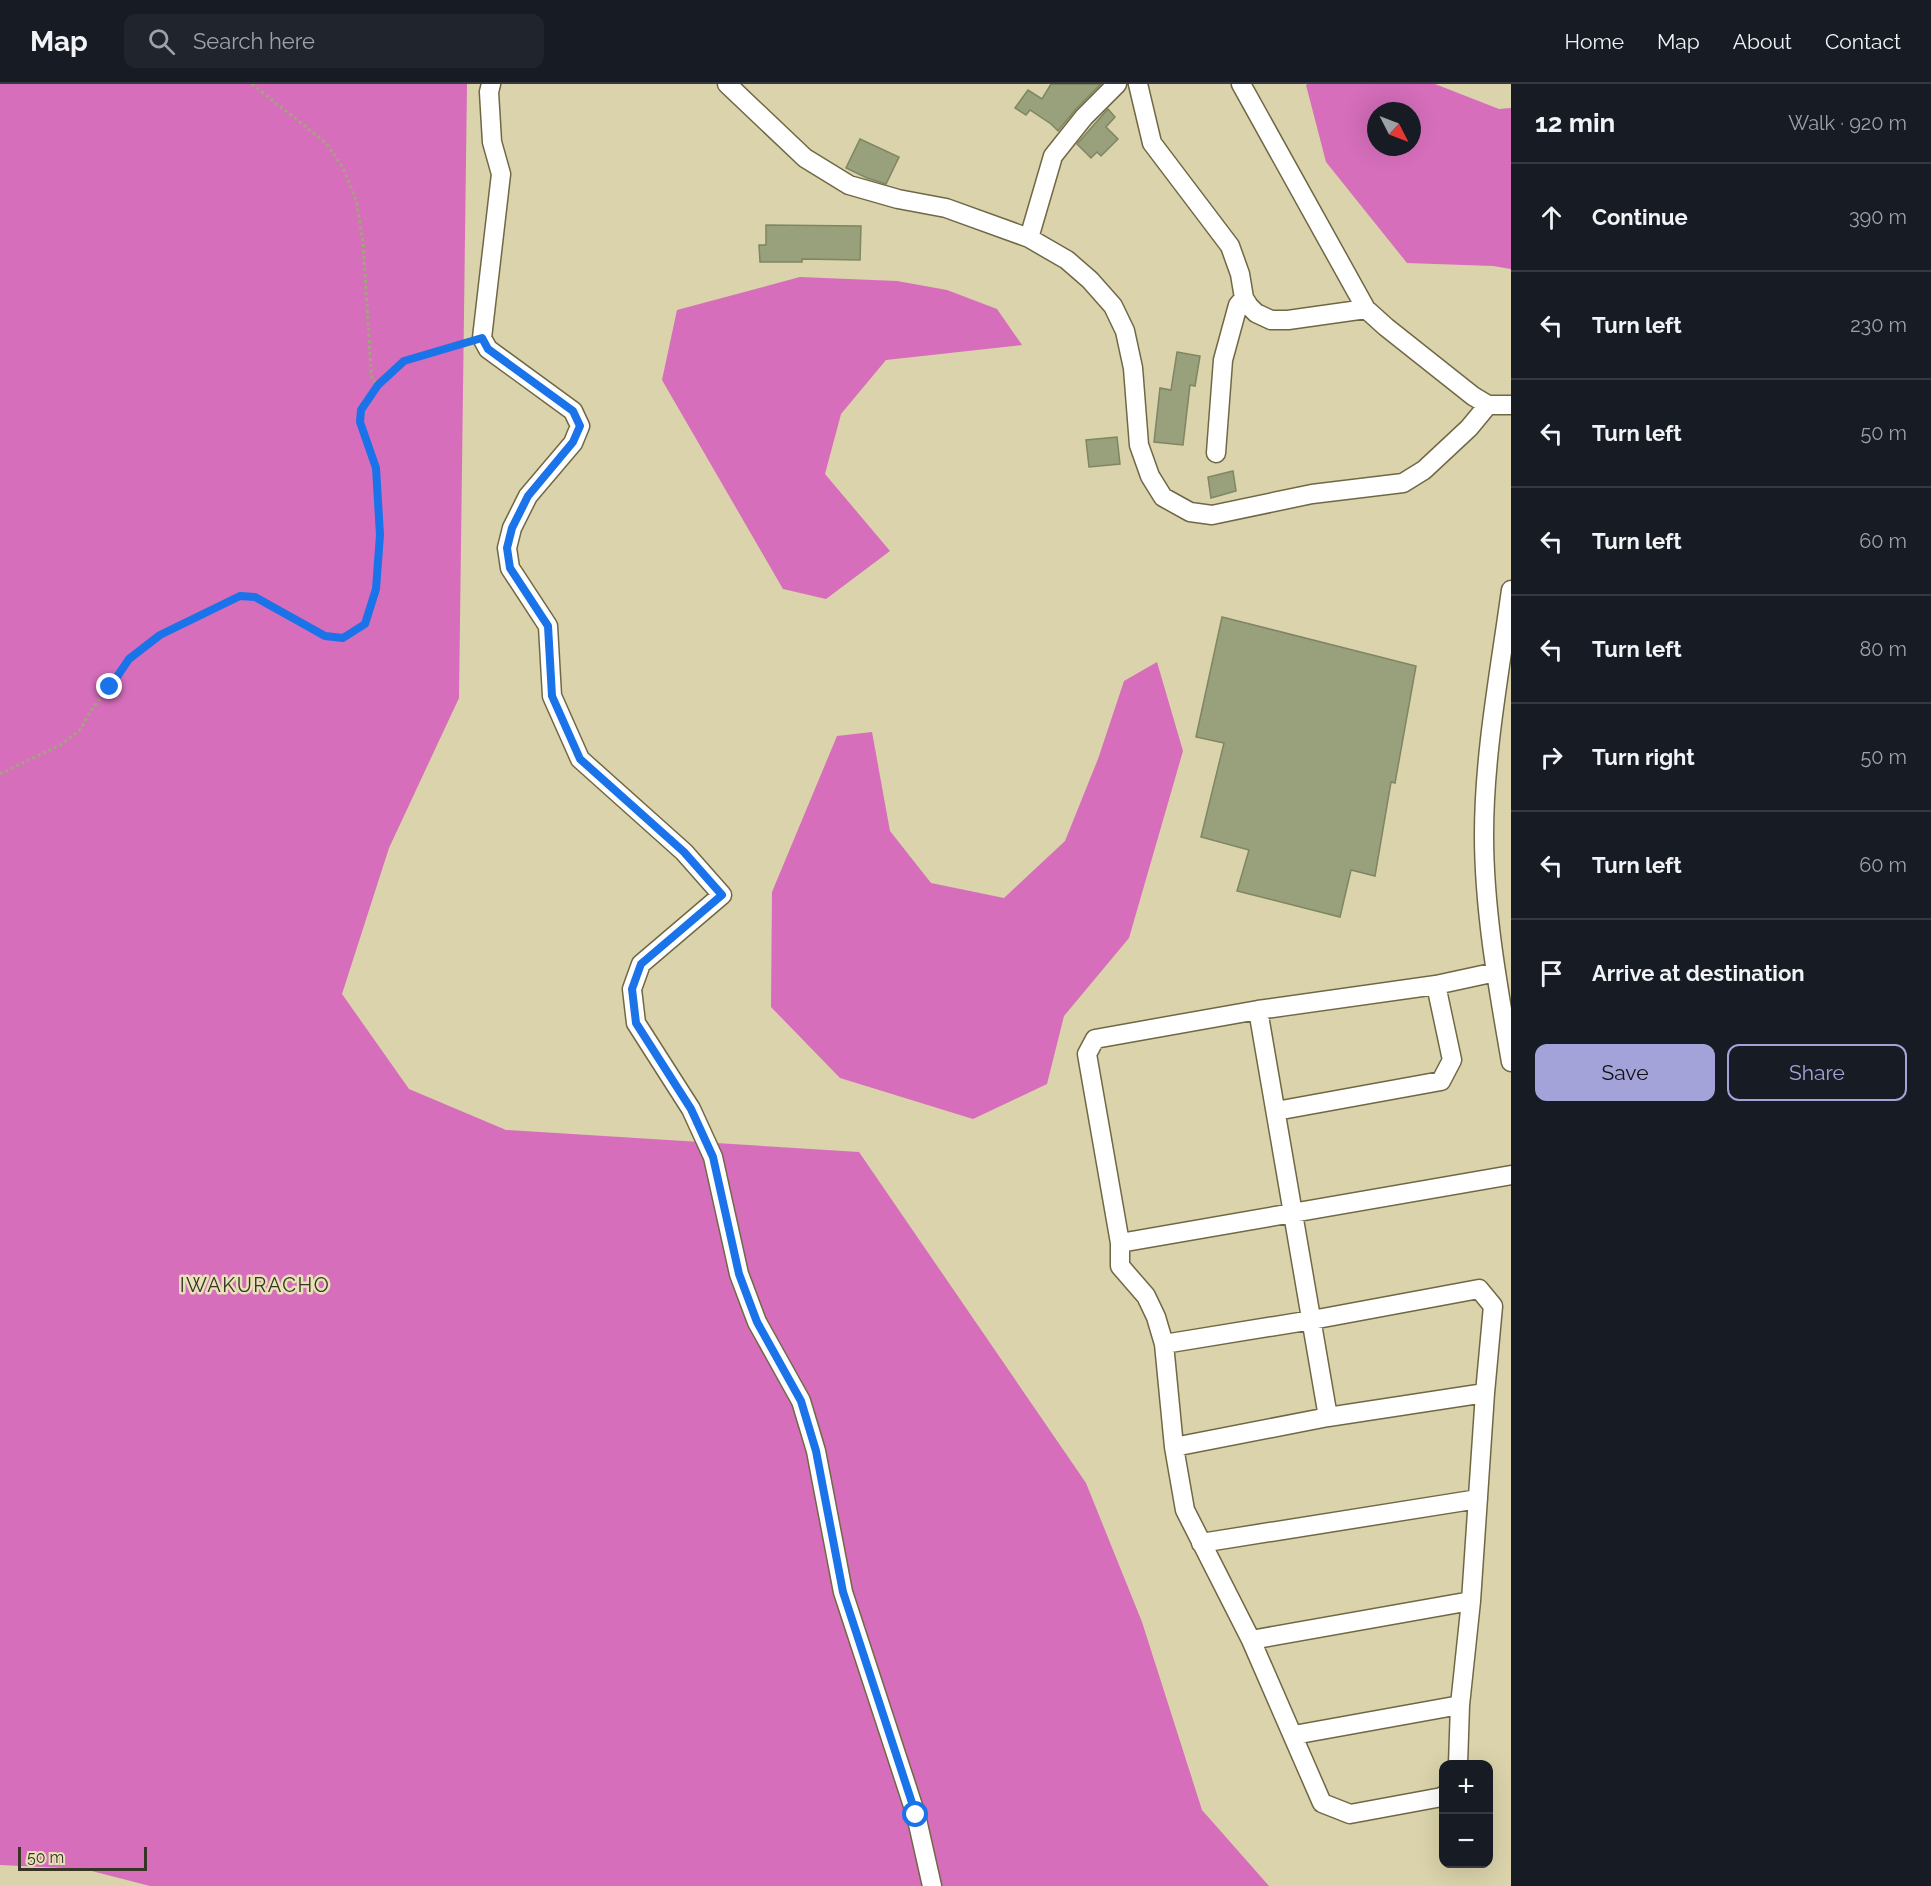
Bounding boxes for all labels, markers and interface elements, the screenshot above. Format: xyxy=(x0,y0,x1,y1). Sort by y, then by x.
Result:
search box xyxy=(124,14,544,68)
text: Map xyxy=(30,25,88,58)
icon: search xyxy=(145,25,178,58)
text: Search here xyxy=(193,28,315,54)
text: Home xyxy=(1565,29,1624,54)
text: Map xyxy=(1657,29,1700,54)
text: About xyxy=(1733,29,1792,54)
text: Contact xyxy=(1825,29,1901,54)
north arrow xyxy=(1367,102,1421,156)
text: 12 min xyxy=(1535,108,1615,138)
text: Walk · 920 m xyxy=(1788,111,1907,135)
icon: ahead xyxy=(1535,201,1568,234)
text: Continue xyxy=(1592,204,1688,230)
text: 390 m xyxy=(1849,205,1907,229)
icon: left xyxy=(1535,309,1568,342)
text: Turn left xyxy=(1592,312,1682,338)
text: 230 m xyxy=(1850,313,1907,337)
icon: left xyxy=(1535,417,1568,450)
text: Turn left xyxy=(1592,420,1682,446)
text: 50 m xyxy=(1860,421,1907,445)
icon: left xyxy=(1535,525,1568,558)
text: Turn left xyxy=(1592,528,1682,554)
text: 60 m xyxy=(1859,529,1907,553)
icon: left xyxy=(1535,633,1568,666)
text: Turn left xyxy=(1592,636,1682,662)
text: 80 m xyxy=(1859,637,1907,661)
route end xyxy=(96,673,122,699)
icon: right xyxy=(1535,741,1568,774)
text: Turn right xyxy=(1592,744,1695,770)
text: 50 m xyxy=(1860,745,1907,769)
icon: left xyxy=(1535,849,1568,882)
text: Turn left xyxy=(1592,852,1682,878)
text: 60 m xyxy=(1859,853,1907,877)
icon: arrive xyxy=(1535,957,1568,990)
text: Arrive at destination xyxy=(1592,960,1805,986)
button: Save xyxy=(1535,1044,1715,1101)
button: Share xyxy=(1727,1044,1907,1101)
district label: IWAKURACHO xyxy=(180,1273,330,1297)
map controls xyxy=(1439,1760,1493,1868)
button: + xyxy=(1439,1760,1493,1814)
route start xyxy=(902,1801,928,1827)
button: − xyxy=(1439,1814,1493,1868)
scale bar xyxy=(18,1844,147,1872)
text: 50 m xyxy=(27,1848,64,1867)

